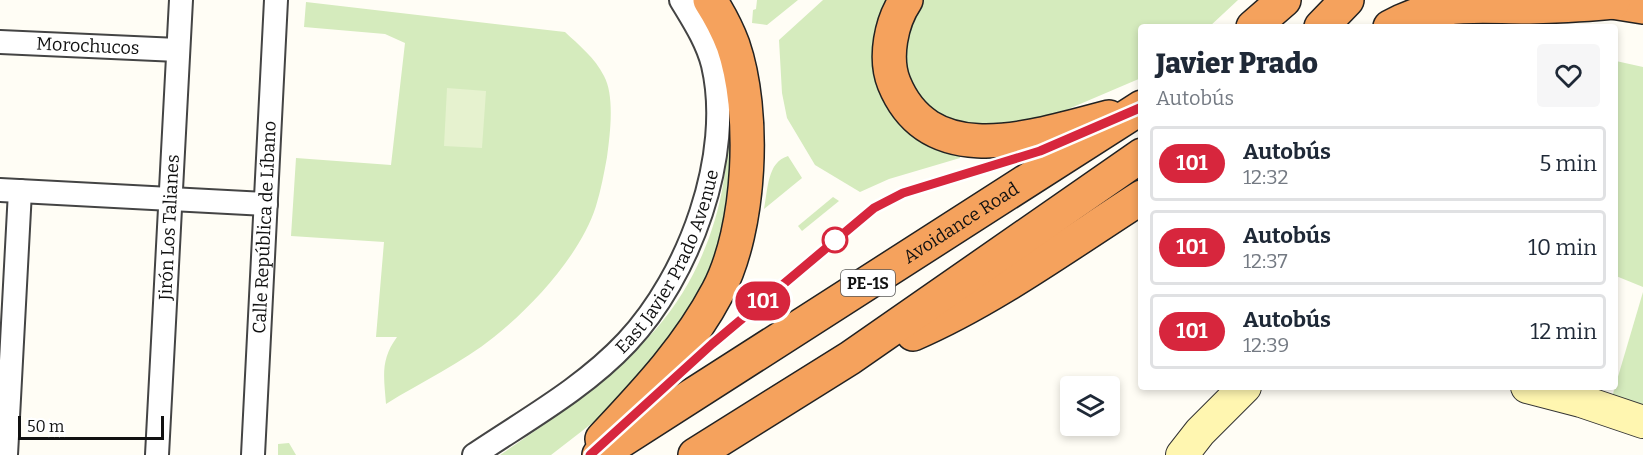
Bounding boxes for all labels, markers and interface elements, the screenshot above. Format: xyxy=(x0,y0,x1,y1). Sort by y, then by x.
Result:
street label: Morochucos xyxy=(36,33,140,59)
button: heart xyxy=(1537,44,1600,107)
text: Javier Prado xyxy=(1156,47,1318,80)
text: Autobús xyxy=(1156,86,1234,110)
street label: Calle República de Líbano xyxy=(248,120,281,334)
text: Autobús xyxy=(1243,138,1331,165)
text: 101 xyxy=(1176,150,1208,176)
text: 5 min xyxy=(1539,150,1597,177)
street label: Jirón Los Talianes xyxy=(154,154,184,302)
text: 12:32 xyxy=(1243,165,1289,189)
street label: East Javier Prado Avenue xyxy=(611,167,723,358)
street label: Avoidance Road xyxy=(899,178,1023,268)
text: Autobús xyxy=(1243,222,1331,249)
unlabelled marker xyxy=(822,227,848,253)
text: 101 xyxy=(1176,234,1208,260)
text: 10 min xyxy=(1528,234,1597,261)
text: 12:37 xyxy=(1243,249,1288,273)
road number: PE-1S xyxy=(841,270,895,296)
line badge: 101 xyxy=(728,282,798,320)
text: 101 xyxy=(747,288,779,314)
text: Autobús xyxy=(1243,306,1331,333)
text: 101 xyxy=(1176,318,1208,344)
text: 12 min xyxy=(1530,318,1597,345)
text: 12:39 xyxy=(1243,333,1289,357)
map controls xyxy=(1060,376,1120,436)
button: layers xyxy=(1060,376,1120,436)
scale bar xyxy=(18,413,164,440)
text: 50 m xyxy=(27,417,64,436)

